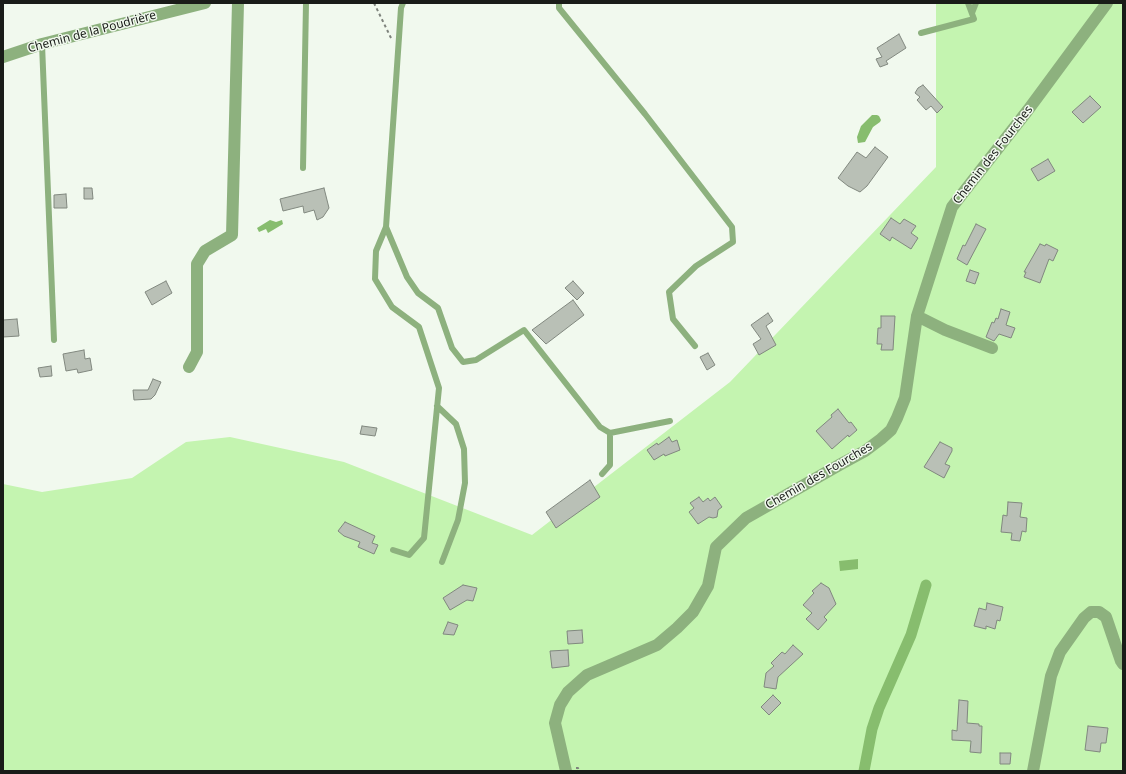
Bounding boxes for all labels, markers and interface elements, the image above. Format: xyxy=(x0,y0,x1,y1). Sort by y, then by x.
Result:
street label: Chemin de la Poudrière xyxy=(26,8,158,56)
street label: Chemin des Fourches xyxy=(950,103,1036,207)
street label: Chemin des Fourches xyxy=(763,440,875,512)

